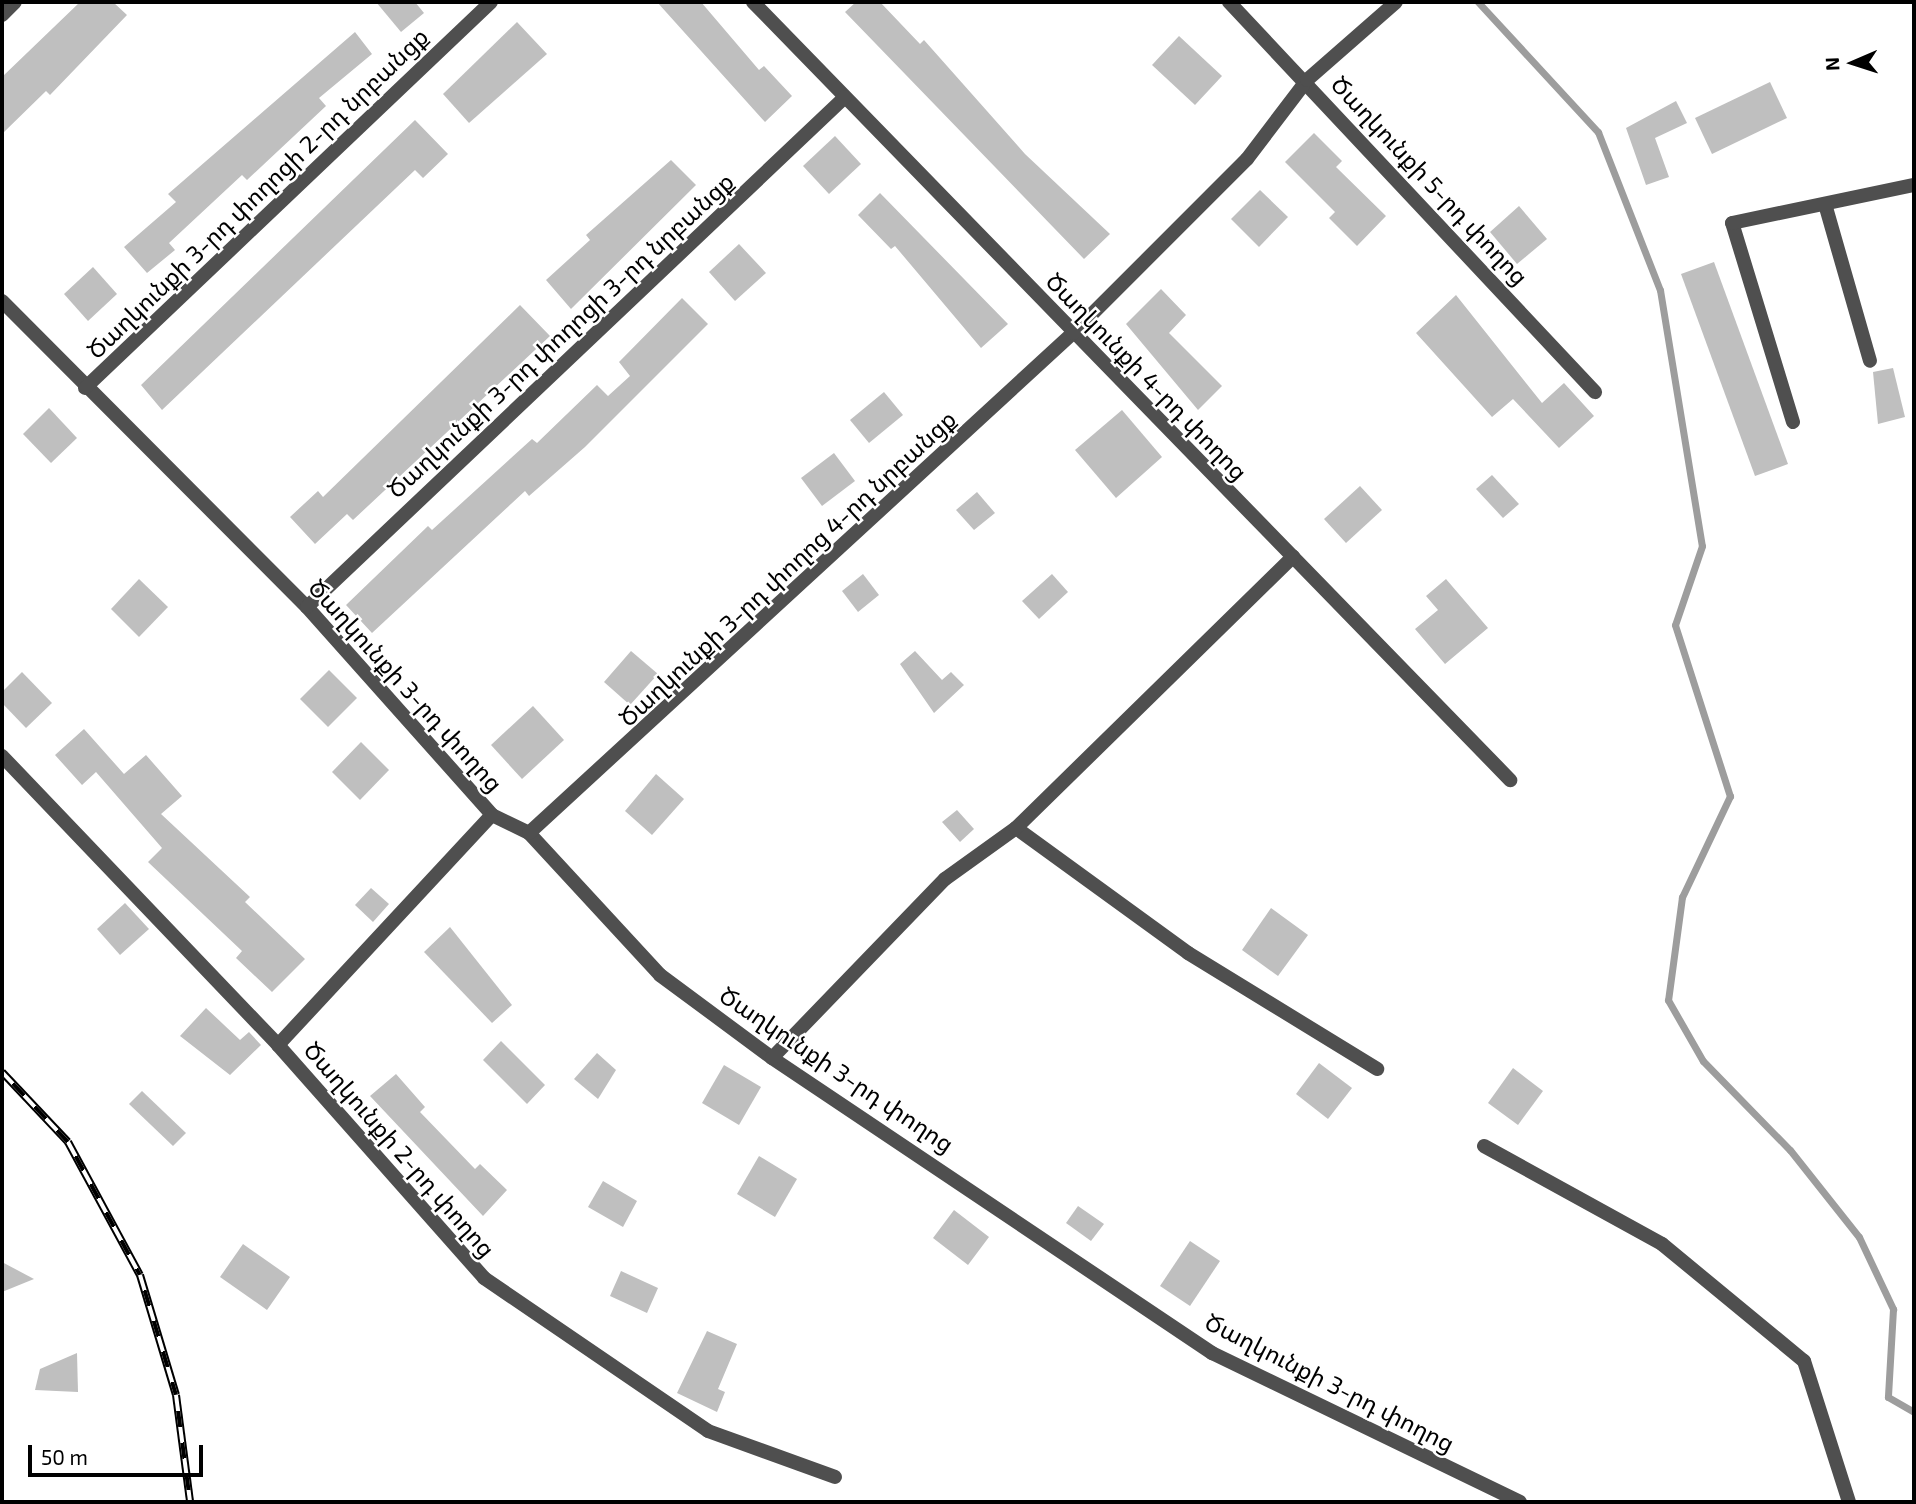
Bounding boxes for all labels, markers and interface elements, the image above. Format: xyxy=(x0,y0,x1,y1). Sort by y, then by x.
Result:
street label: Ծաղկունքի 3-րդ փողոցի 2-րդ նրբանցք xyxy=(80,22,434,364)
north arrow xyxy=(1818,28,1888,98)
text: N xyxy=(1820,57,1843,72)
street label: Ծաղկունքի 5-րդ փողոց xyxy=(1325,69,1535,291)
street label: Ծաղկունքի 3-րդ փողոցի 3-րդ նրբանցք xyxy=(381,166,739,504)
street label: Ծաղկունքի 4-րդ փողոց xyxy=(1040,266,1254,486)
street label: Ծաղկունքի 3-րդ փողոց 4-րդ նրբանցք xyxy=(612,404,962,732)
street label: Ծաղկունքի 3-րդ փողոց xyxy=(303,573,509,797)
street label: Ծաղկունքի 3-րդ փողոց xyxy=(714,980,960,1158)
street label: Ծաղկունքի 2-րդ փողոց xyxy=(298,1035,502,1263)
street label: Ծաղկունքի 3-րդ փողոց xyxy=(1200,1306,1460,1458)
scale bar xyxy=(32,1430,206,1474)
text: 50 m xyxy=(41,1444,88,1469)

